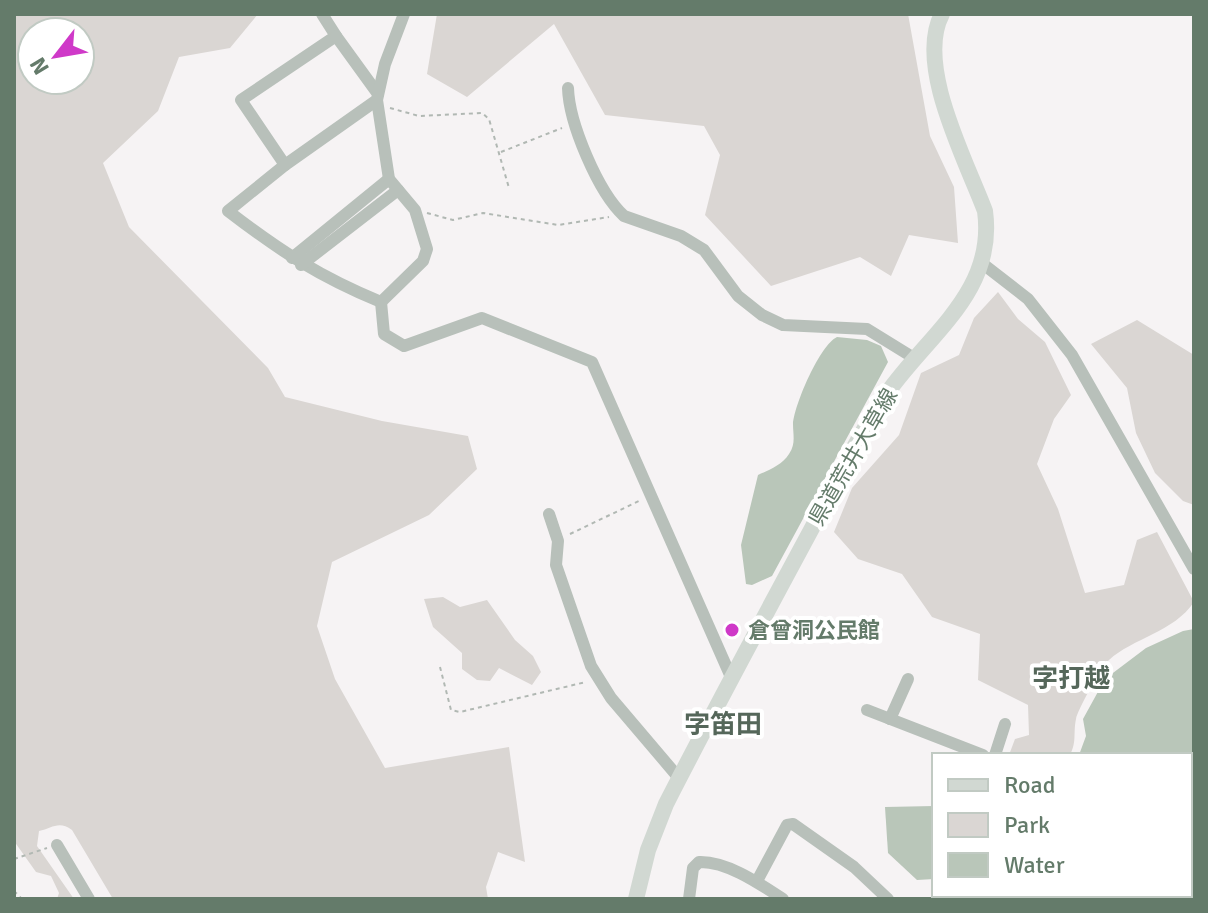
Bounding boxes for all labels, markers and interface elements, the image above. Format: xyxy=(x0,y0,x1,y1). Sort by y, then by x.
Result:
north arrow xyxy=(16,16,96,96)
text: N xyxy=(24,53,55,80)
street label: 県道荒井大草線 xyxy=(803,384,903,530)
place label: 倉曾洞公民館 xyxy=(748,617,880,644)
marker: 倉曾洞公民館 xyxy=(723,621,741,639)
district label: 字打越 xyxy=(1032,663,1110,695)
district label: 字笛田 xyxy=(684,709,762,741)
legend xyxy=(932,753,1192,897)
text: Road xyxy=(1004,770,1055,800)
text: Park xyxy=(1004,810,1050,840)
text: Water xyxy=(1004,850,1065,880)

